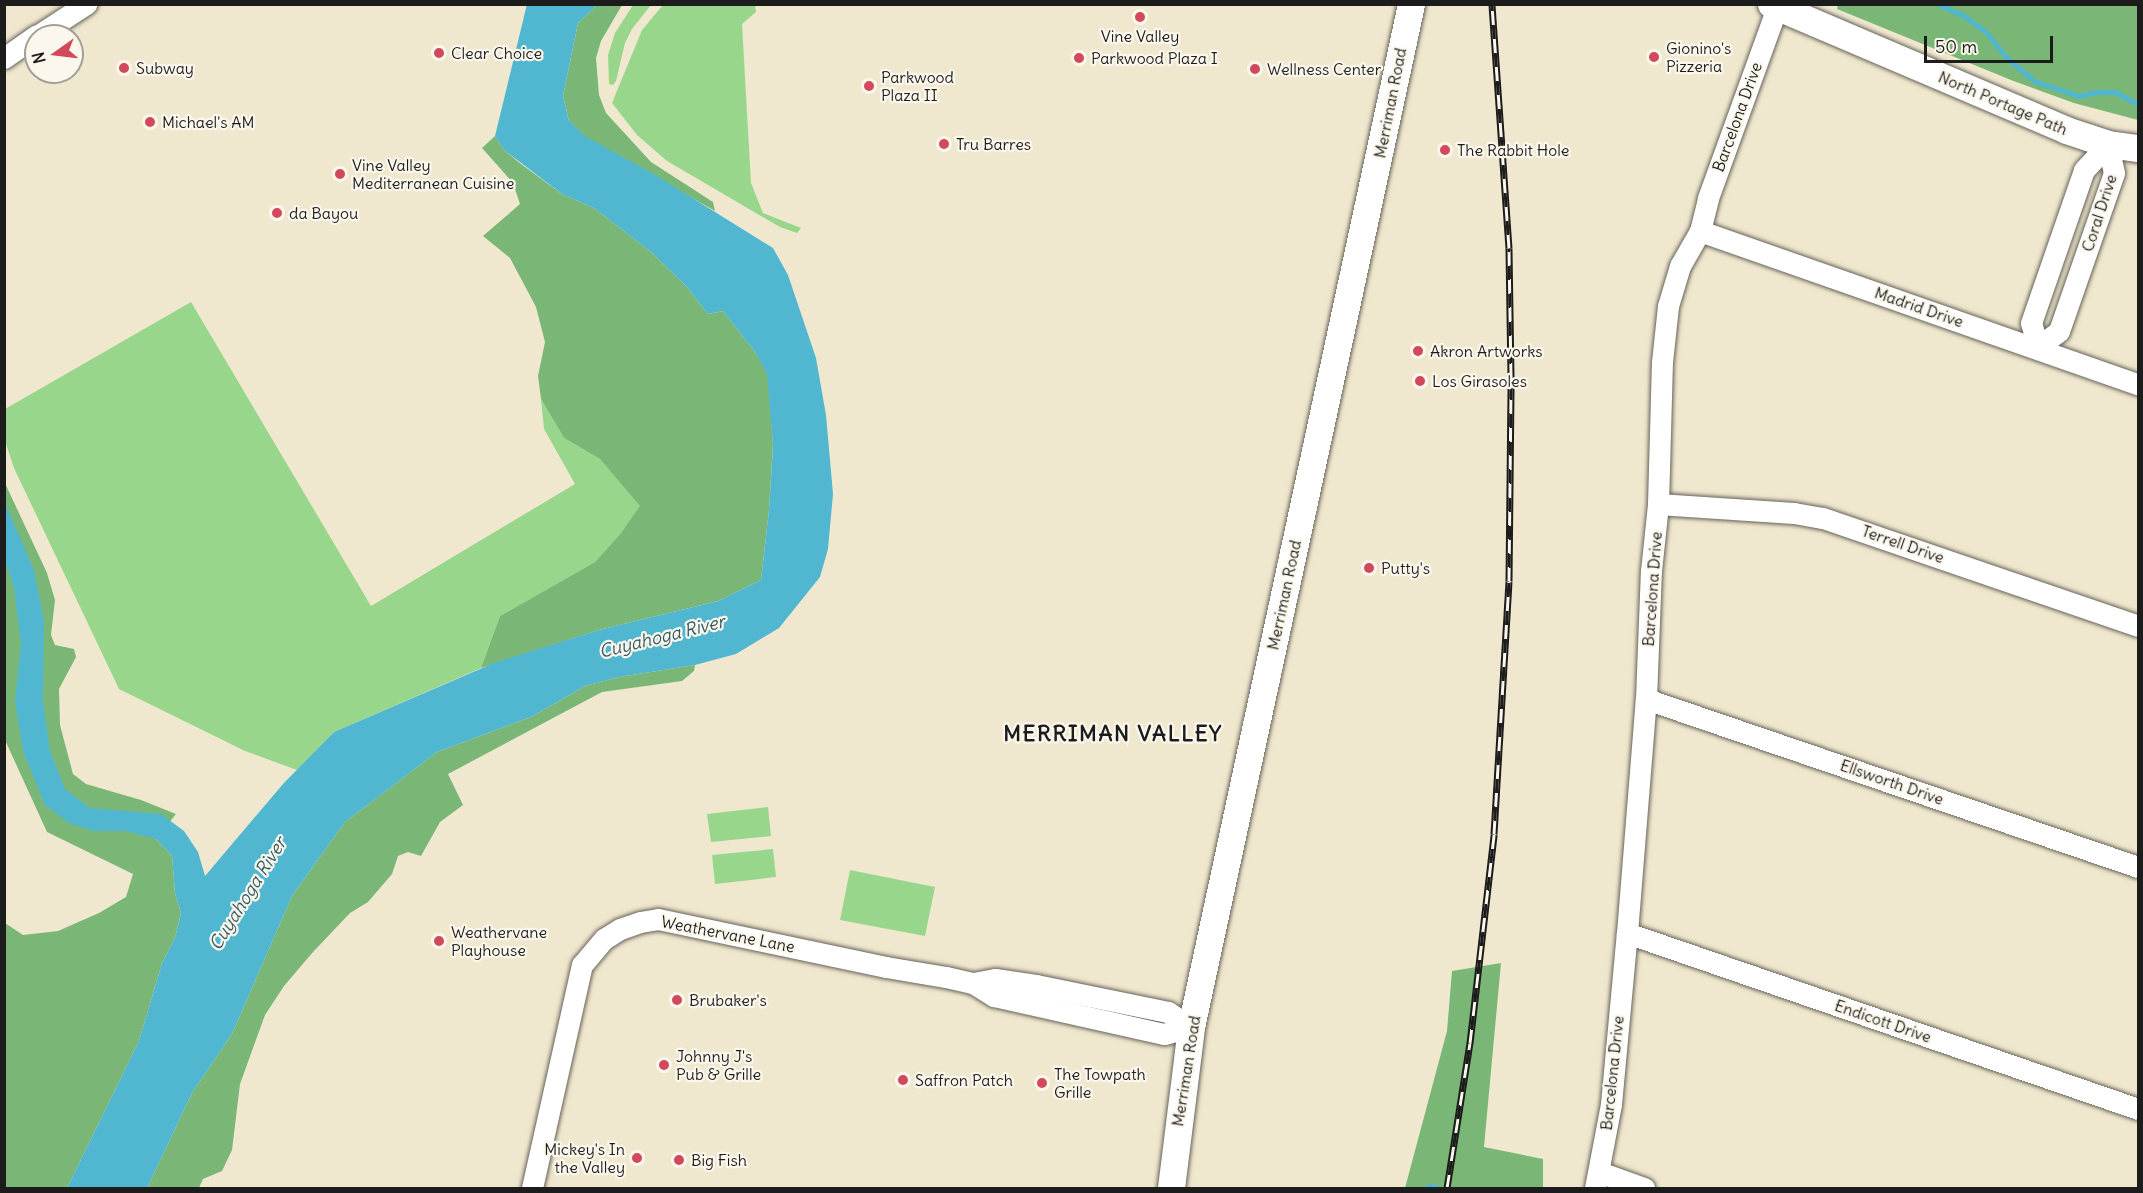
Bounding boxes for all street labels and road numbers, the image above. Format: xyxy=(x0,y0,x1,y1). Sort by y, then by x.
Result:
street label: Merriman Road xyxy=(1370,46,1410,160)
street label: Barcelona Drive xyxy=(1708,60,1766,174)
street label: North Portage Path xyxy=(1936,67,2070,139)
street label: Coral Drive xyxy=(2077,172,2121,254)
street label: Madrid Drive xyxy=(1872,283,1966,331)
street label: Terrell Drive xyxy=(1859,521,1947,567)
street label: Barcelona Drive xyxy=(1638,531,1666,647)
street label: Merriman Road xyxy=(1263,538,1305,652)
street label: Ellsworth Drive xyxy=(1838,755,1946,809)
street label: Weathervane Lane xyxy=(660,912,796,956)
street label: Endicott Drive xyxy=(1832,996,1934,1046)
street label: Merriman Road xyxy=(1168,1014,1204,1128)
street label: Barcelona Drive xyxy=(1596,1015,1628,1131)

